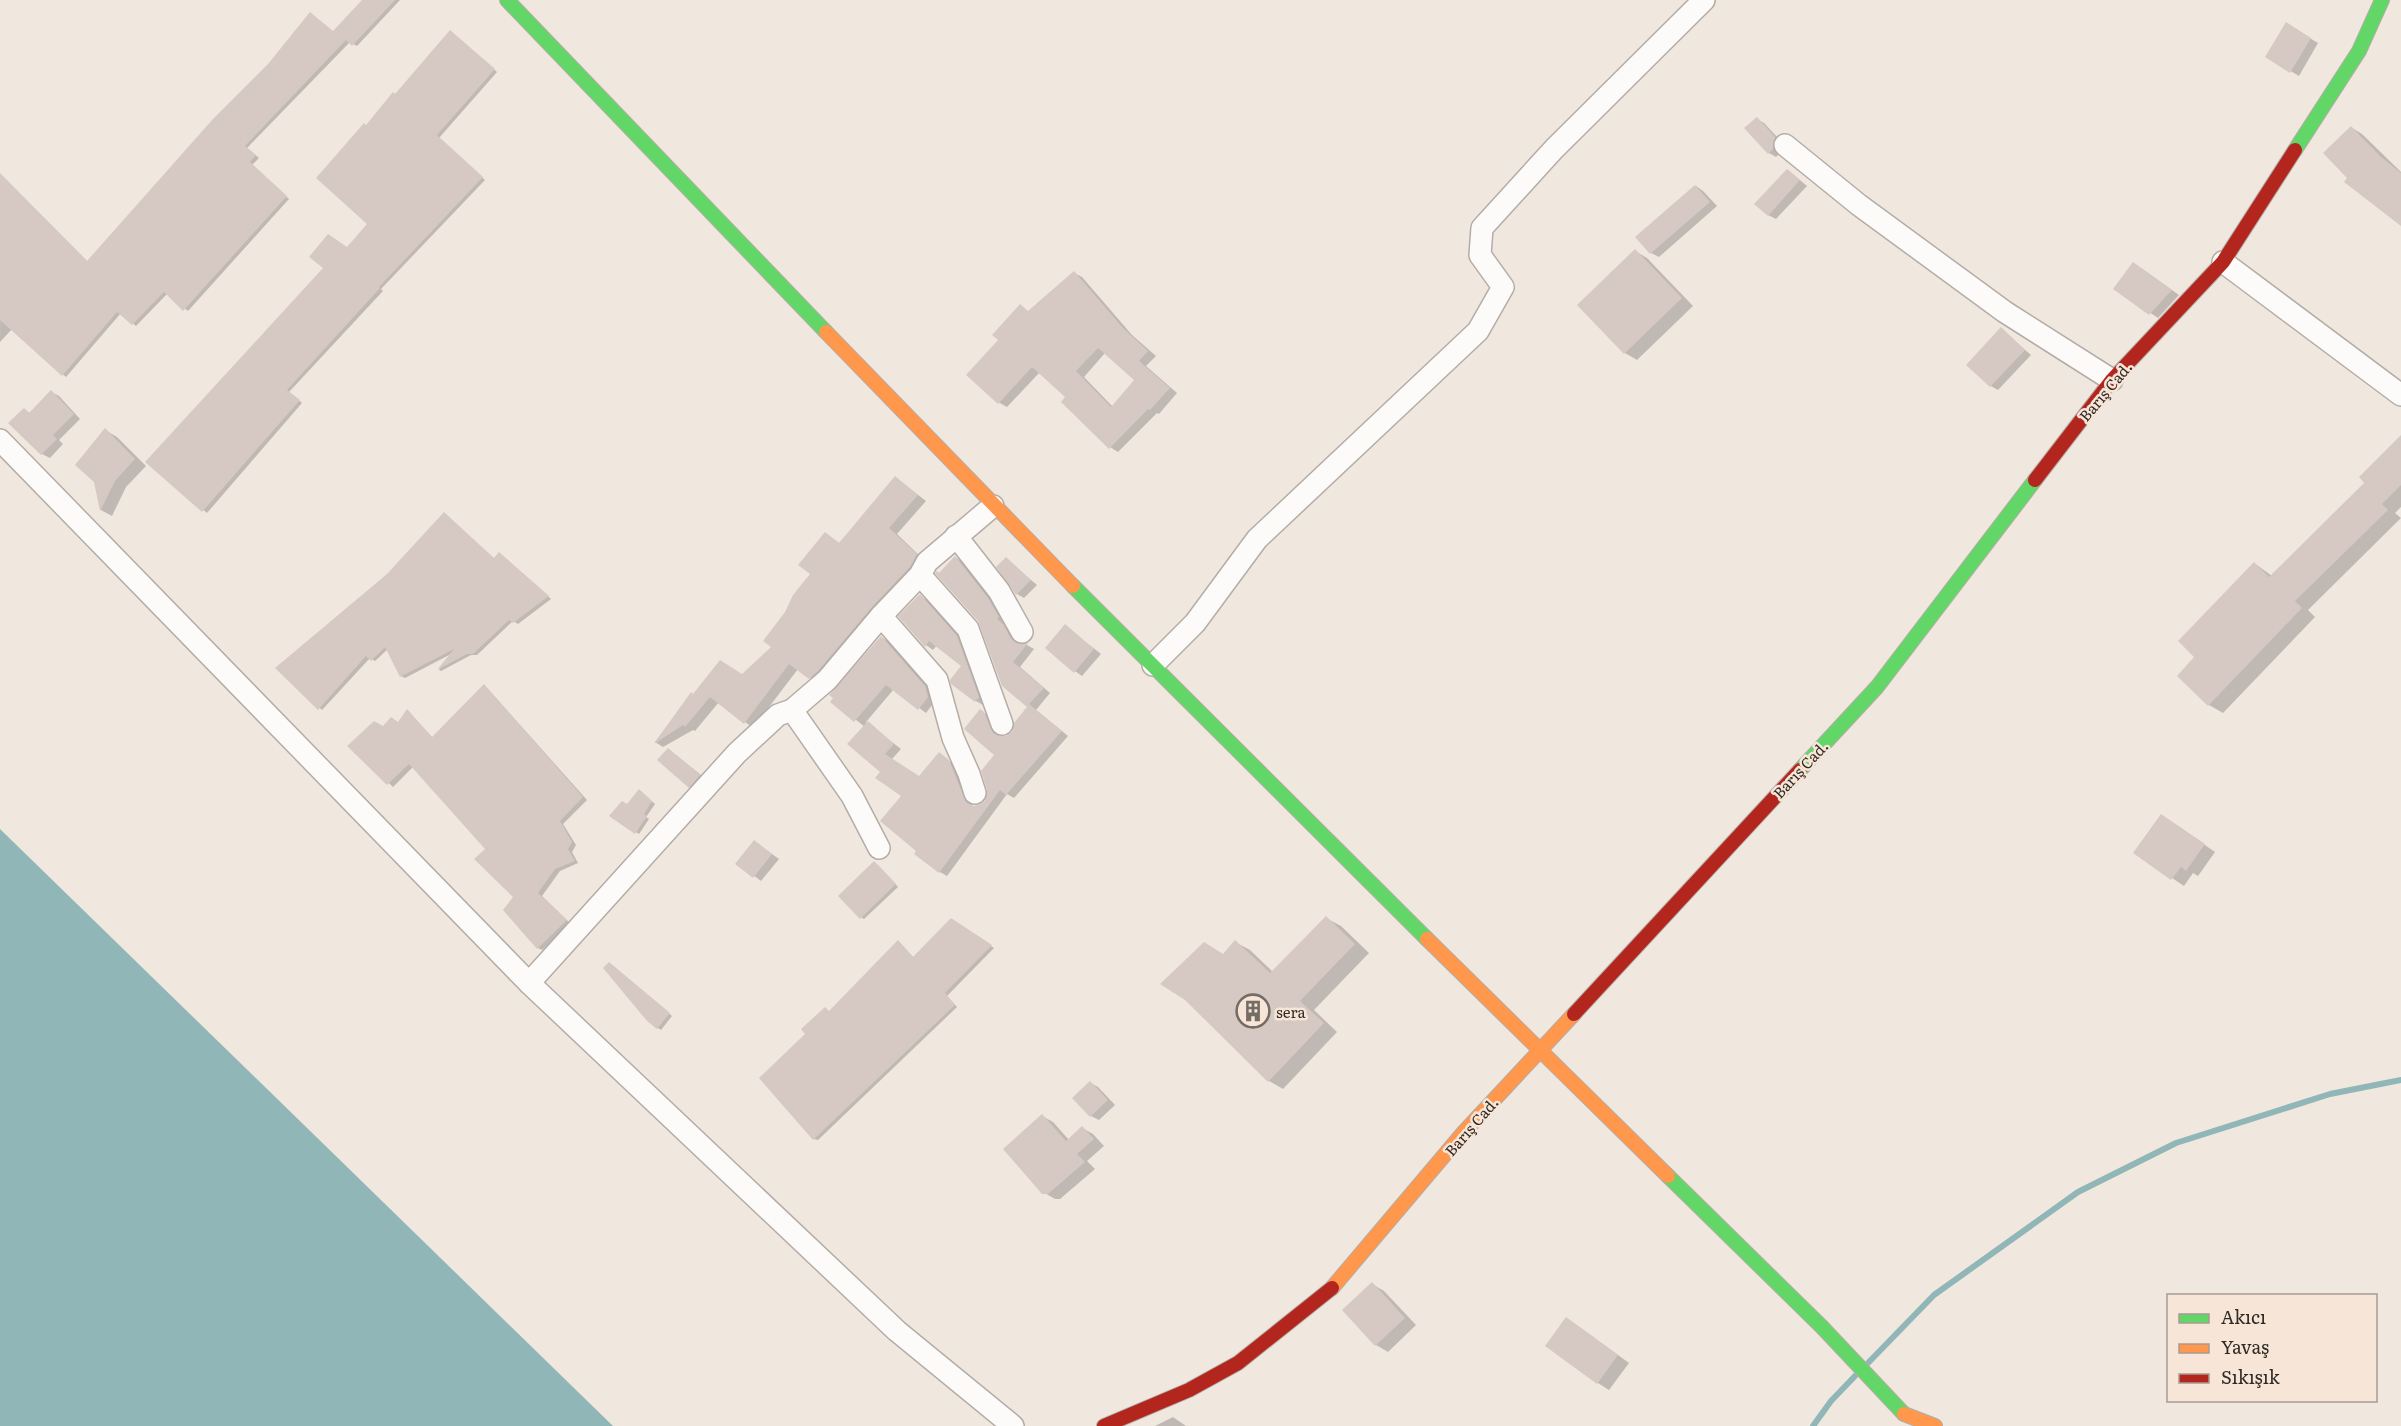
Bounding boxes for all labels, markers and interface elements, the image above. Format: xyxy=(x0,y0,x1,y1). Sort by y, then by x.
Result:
street label: Barış Cad. xyxy=(2073,356,2137,426)
street label: Barış Cad. xyxy=(1767,735,1833,803)
building icon: sera xyxy=(1235,993,1271,1029)
place label: sera xyxy=(1276,1000,1307,1023)
street label: Barış Cad. xyxy=(1439,1091,1503,1161)
legend xyxy=(2167,1294,2377,1402)
text: Akıcı xyxy=(2221,1303,2266,1330)
text: Yavaş xyxy=(2221,1333,2269,1360)
text: Sıkışık xyxy=(2221,1363,2281,1390)

